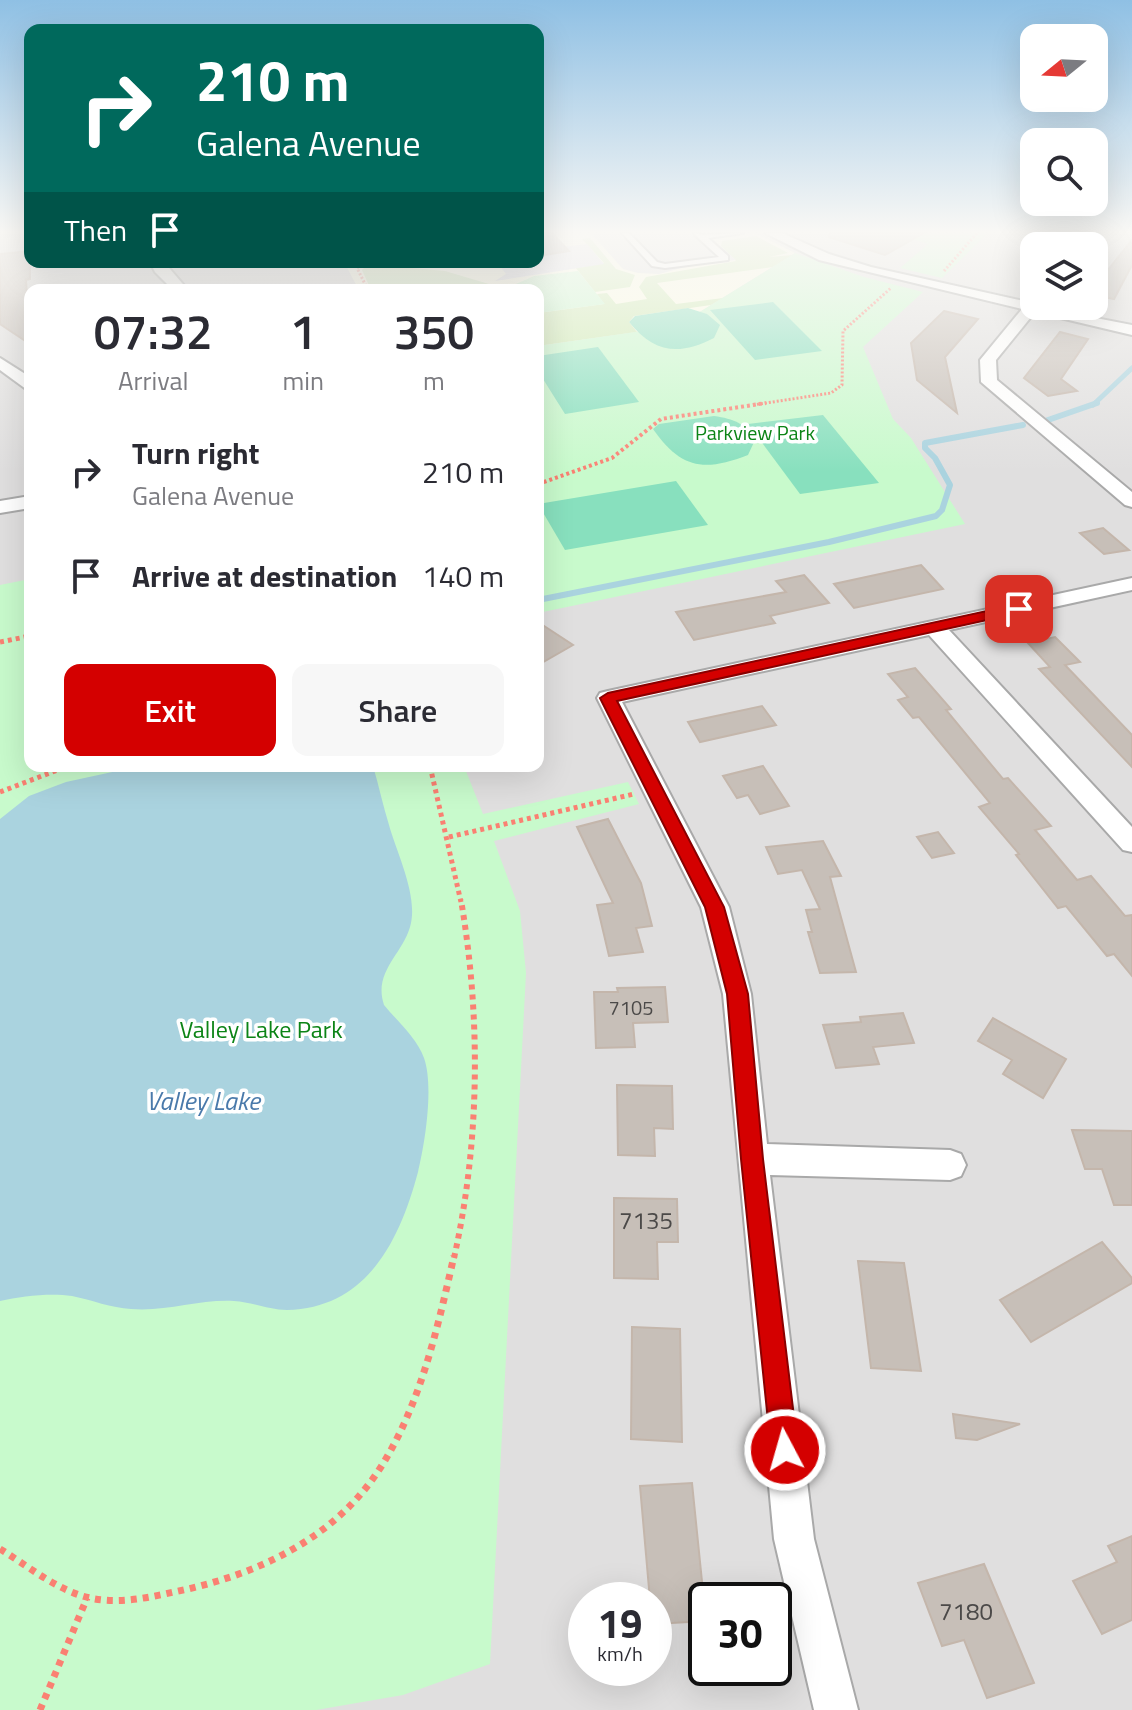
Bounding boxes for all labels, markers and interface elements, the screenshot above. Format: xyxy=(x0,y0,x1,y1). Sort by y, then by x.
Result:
north arrow xyxy=(1020,24,1108,112)
map controls xyxy=(1020,24,1108,320)
text: 210 m xyxy=(196,38,349,123)
icon: right xyxy=(64,56,168,160)
text: Galena Avenue xyxy=(196,115,421,170)
button: search xyxy=(1020,128,1108,216)
text: Then xyxy=(64,207,127,253)
icon: arrive xyxy=(143,208,187,252)
button: layers xyxy=(1020,232,1108,320)
text: 07:32 xyxy=(94,295,213,368)
text: 1 xyxy=(290,295,317,368)
text: 350 xyxy=(394,295,474,368)
text: Arrival xyxy=(118,361,188,400)
text: min xyxy=(282,361,324,400)
text: m xyxy=(423,361,445,400)
park label: Parkview Park xyxy=(695,417,816,448)
text: Turn right xyxy=(132,430,260,476)
text: 210 m xyxy=(422,449,504,495)
icon: right xyxy=(64,450,108,494)
text: Galena Avenue xyxy=(132,476,294,515)
text: Arrive at destination xyxy=(132,553,397,599)
text: 140 m xyxy=(422,553,504,599)
icon: arrive xyxy=(64,554,108,598)
pin xyxy=(985,575,1053,643)
icon: arrive xyxy=(997,587,1041,631)
button: Exit xyxy=(64,664,276,756)
button: Share xyxy=(292,664,504,756)
house number: 7105 xyxy=(609,992,653,1023)
park label: Valley Lake Park xyxy=(179,1011,343,1047)
water label: Valley Lake xyxy=(146,1081,262,1120)
house number: 7135 xyxy=(619,1202,673,1238)
position arrow xyxy=(743,1408,827,1492)
speed limit sign: 30 xyxy=(688,1582,792,1686)
text: 19 xyxy=(598,1593,642,1654)
house number: 7180 xyxy=(939,1593,993,1629)
text: km/h xyxy=(597,1638,643,1669)

